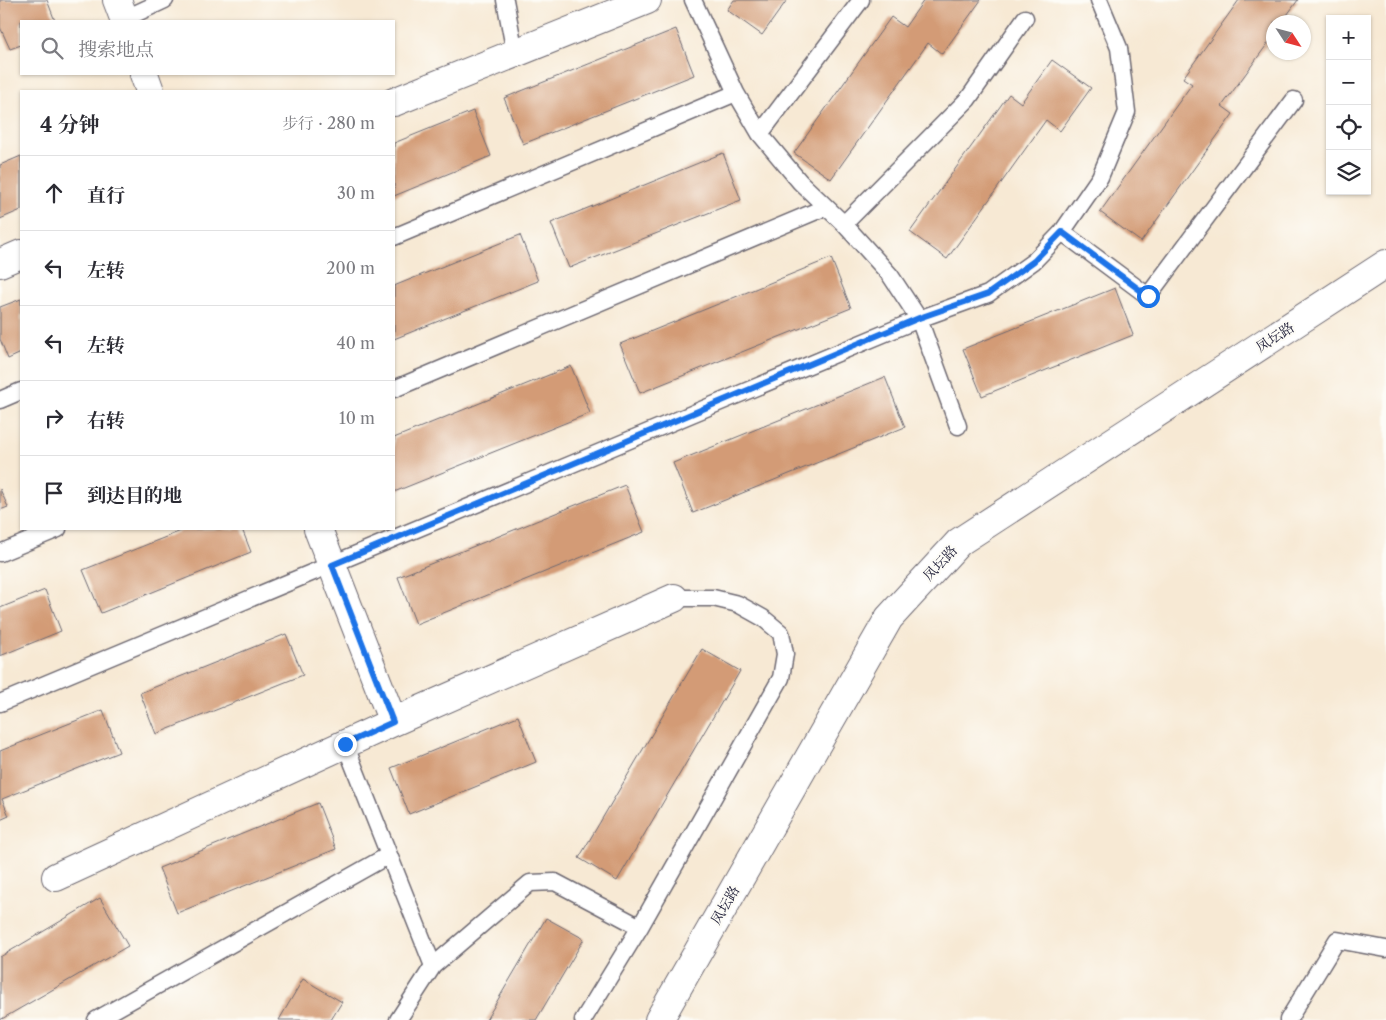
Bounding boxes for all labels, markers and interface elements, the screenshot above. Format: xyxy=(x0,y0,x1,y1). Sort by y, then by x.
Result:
north arrow xyxy=(1266,15,1311,60)
map controls xyxy=(1326,15,1371,195)
button: + xyxy=(1326,15,1371,60)
search box xyxy=(20,20,395,75)
icon: search xyxy=(38,34,66,62)
text: 搜索地点 xyxy=(78,38,154,61)
button: − xyxy=(1326,60,1371,105)
button: locate xyxy=(1326,105,1371,150)
text: 4 分钟 xyxy=(40,112,100,137)
text: 步行 · 280 m xyxy=(282,113,375,133)
button: layers xyxy=(1326,150,1371,195)
icon: ahead xyxy=(40,179,68,207)
text: 30 m xyxy=(337,183,375,203)
text: 直行 xyxy=(87,184,125,207)
icon: left xyxy=(40,254,68,282)
text: 200 m xyxy=(326,258,375,278)
text: 左转 xyxy=(87,259,125,282)
route start xyxy=(1137,285,1160,308)
street label: 凤坛路 xyxy=(1252,318,1298,356)
icon: left xyxy=(40,329,68,357)
text: 40 m xyxy=(336,333,375,353)
text: 左转 xyxy=(87,334,125,357)
icon: right xyxy=(40,404,68,432)
text: 10 m xyxy=(339,408,375,428)
text: 右转 xyxy=(87,409,125,432)
icon: arrive xyxy=(40,479,68,507)
text: 到达目的地 xyxy=(87,484,182,507)
street label: 凤坛路 xyxy=(919,542,961,584)
route end xyxy=(334,733,357,756)
street label: 凤坛路 xyxy=(707,882,743,928)

